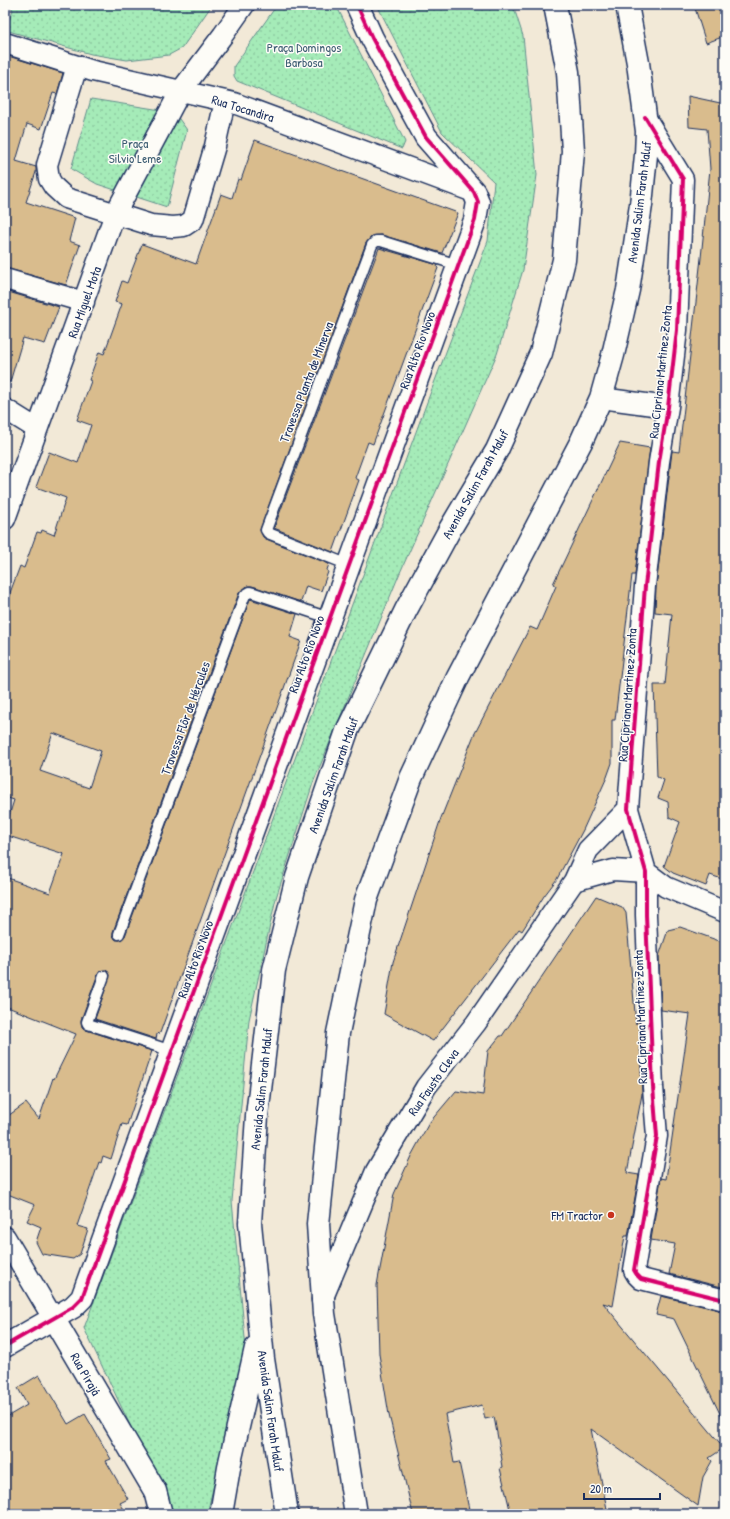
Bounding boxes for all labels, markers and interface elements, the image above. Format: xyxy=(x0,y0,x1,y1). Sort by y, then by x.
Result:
park label: Praça Domingos Barbosa xyxy=(267,38,341,71)
street label: Rua Tocandira xyxy=(209,90,277,126)
park label: Praça Silvio Leme xyxy=(109,134,161,167)
street label: Avenida Salim Farah Maluf xyxy=(623,140,655,264)
street label: Rua Miguel Mota xyxy=(63,264,105,340)
street label: Rua Cipriana Martinez Zonta xyxy=(644,304,676,440)
street label: Rua Alto Rio Novo xyxy=(395,309,439,391)
street label: Travessa Planta de Minerva xyxy=(275,319,337,445)
street label: Avenida Salim Farah Maluf xyxy=(437,426,513,542)
street label: Rua Alto Rio Novo xyxy=(284,613,328,695)
street label: Rua Cipriana Martinez Zonta xyxy=(613,628,641,762)
street label: Travessa Flôr de Hércules xyxy=(156,659,214,777)
street label: Avenida Salim Farah Maluf xyxy=(304,714,363,836)
street label: Rua Alto Rio Novo xyxy=(173,918,217,1000)
street label: Rua Cipriana Martinez Zonta xyxy=(629,950,651,1084)
street label: Avenida Salim Farah Maluf xyxy=(246,1027,276,1151)
street label: Rua Fausto Cleva xyxy=(403,1045,463,1119)
place label: FM Tractor xyxy=(550,1206,603,1224)
marker: FM Tractor xyxy=(606,1210,616,1220)
street label: Rua Pirajá xyxy=(67,1349,105,1399)
street label: Avenida Salim Farah Maluf xyxy=(254,1349,288,1473)
scale bar xyxy=(584,1475,660,1501)
text: 20 m xyxy=(590,1480,612,1497)

